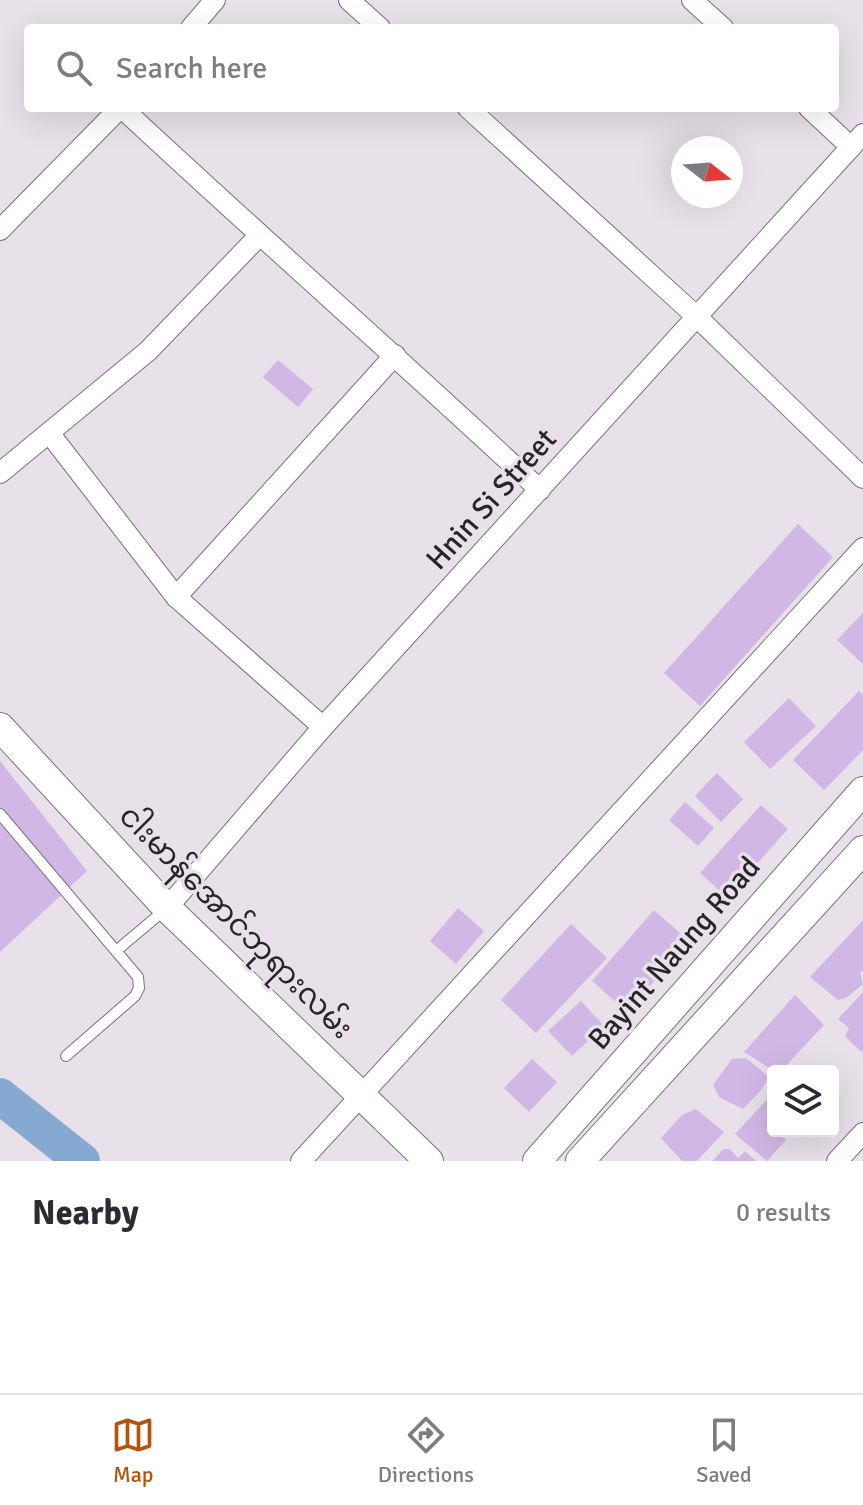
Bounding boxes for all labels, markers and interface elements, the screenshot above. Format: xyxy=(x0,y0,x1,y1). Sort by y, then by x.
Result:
search box xyxy=(24,24,839,112)
icon: search xyxy=(52,46,96,90)
text: Search here xyxy=(116,50,267,87)
north arrow xyxy=(671,136,743,208)
street label: Hnin Si Street xyxy=(418,421,564,578)
street label: ငါးမာန်အောင်ဘုရားလမ်း xyxy=(107,795,363,1051)
street label: Bayint Naung Road xyxy=(580,849,768,1058)
map controls xyxy=(767,1065,839,1137)
button: layers xyxy=(767,1065,839,1137)
text: Nearby xyxy=(32,1192,139,1234)
text: 0 results xyxy=(736,1197,831,1229)
tab: Map xyxy=(111,1413,155,1488)
tab: Directions xyxy=(378,1413,474,1488)
tab: Saved xyxy=(696,1413,752,1488)

